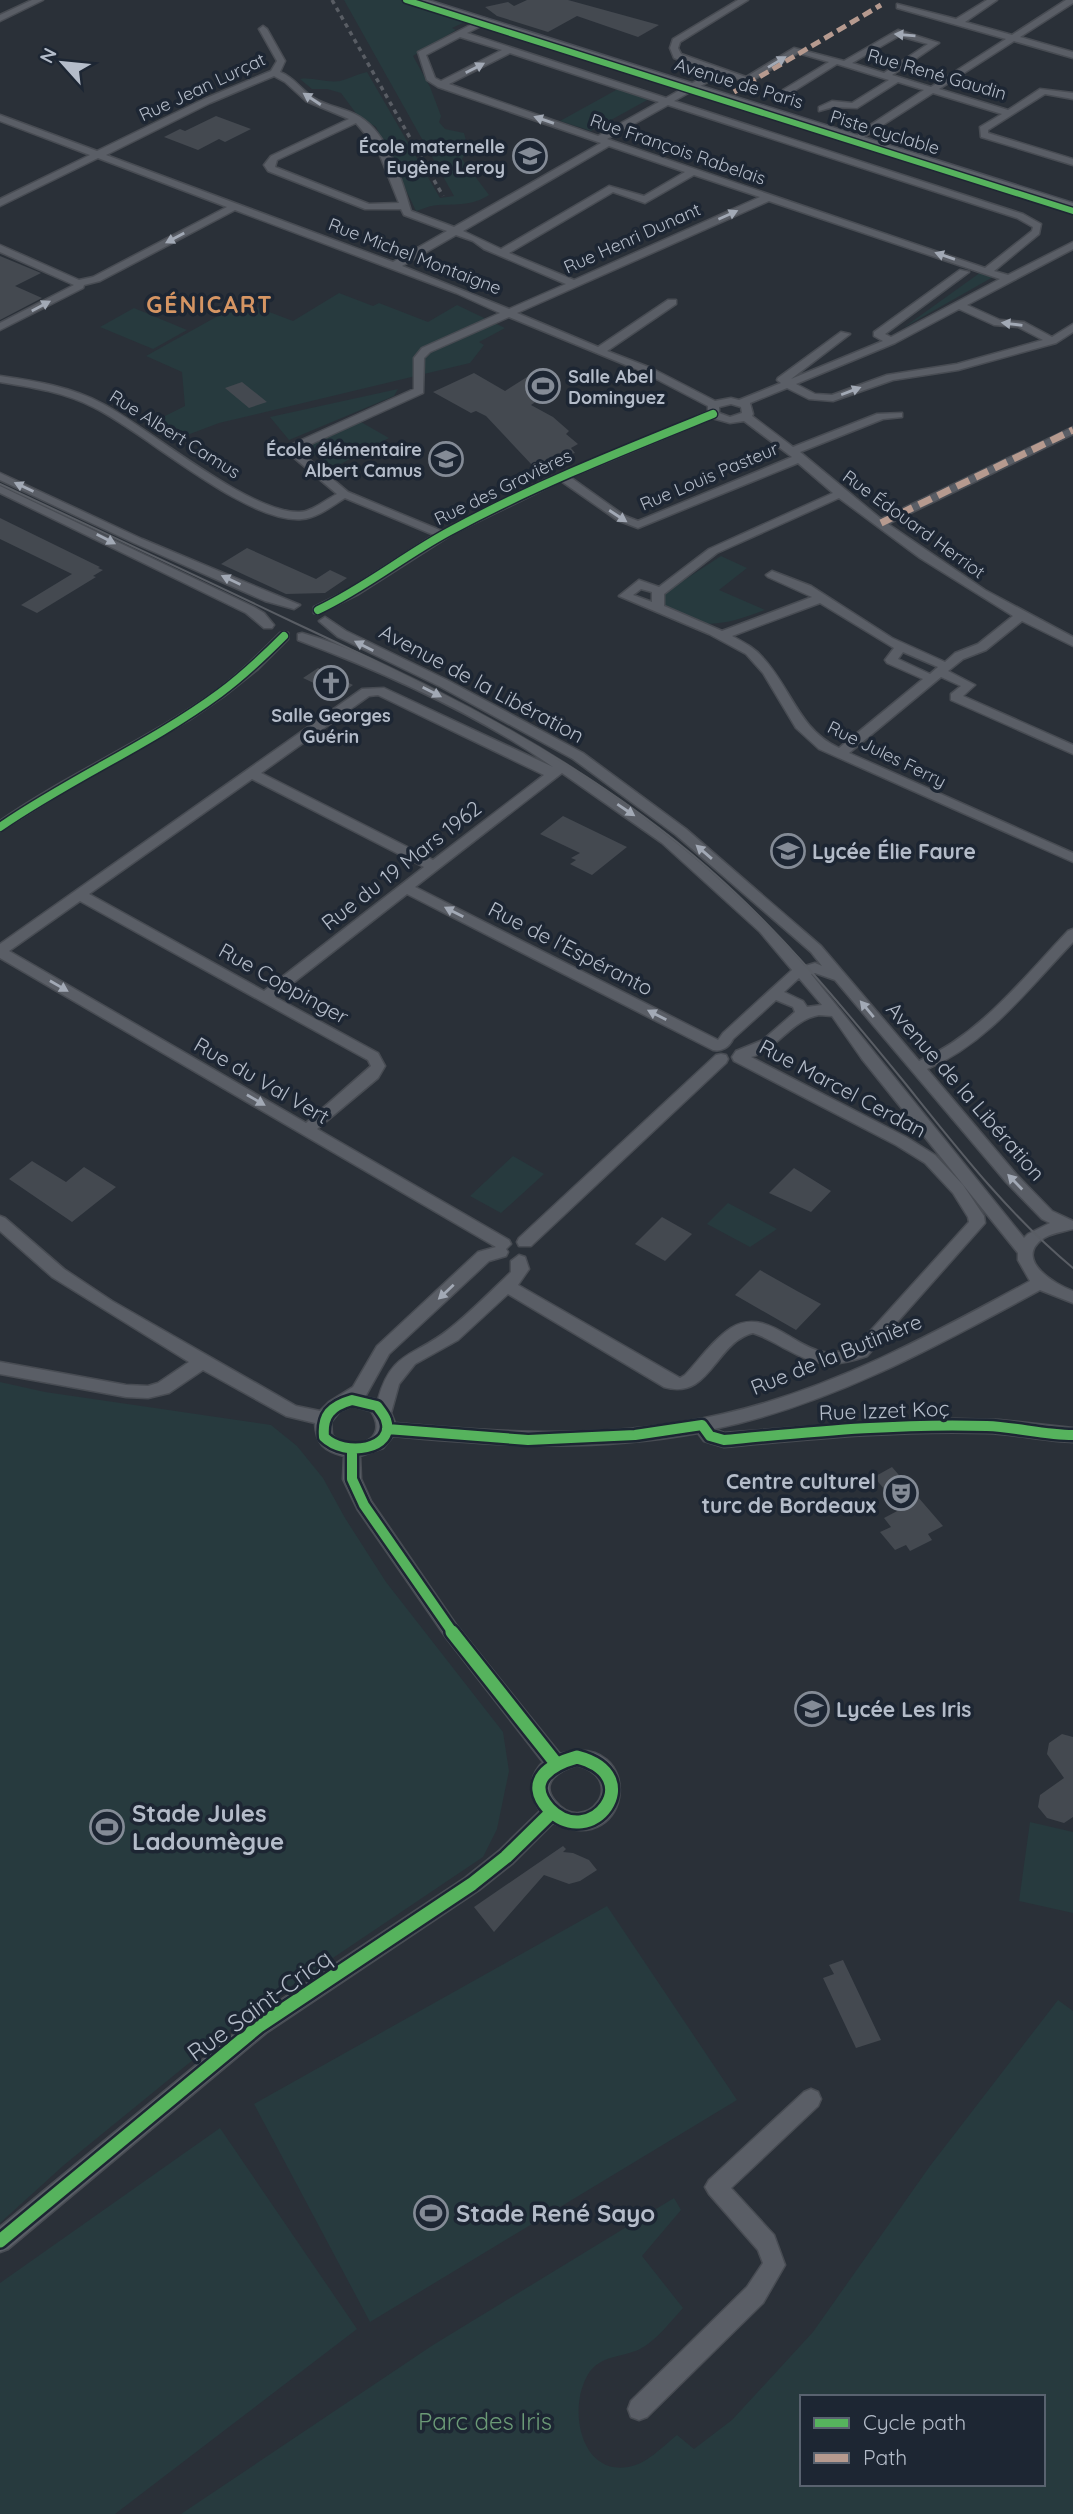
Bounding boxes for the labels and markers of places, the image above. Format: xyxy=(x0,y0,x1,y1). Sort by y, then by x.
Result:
place label: École maternelle Eugène Leroy xyxy=(359,135,505,179)
school or university icon: École maternelle Eugène Leroy xyxy=(511,137,549,175)
place label: Salle Abel Dominguez xyxy=(568,365,665,409)
sports icon: Salle Abel Dominguez xyxy=(524,367,562,405)
place label: École élémentaire Albert Camus xyxy=(266,438,422,482)
school or university icon: École élémentaire Albert Camus xyxy=(427,440,465,478)
church icon: Salle Georges Guérin xyxy=(312,664,350,702)
place label: Salle Georges Guérin xyxy=(271,704,391,748)
school or university icon: Lycée Élie Faure xyxy=(769,832,807,870)
place label: Lycée Élie Faure xyxy=(812,838,976,864)
place label: Centre culturel turc de Bordeaux xyxy=(701,1468,876,1518)
theatre icon: Centre culturel turc de Bordeaux xyxy=(882,1474,920,1512)
school or university icon: Lycée Les Iris xyxy=(793,1690,831,1728)
place label: Lycée Les Iris xyxy=(836,1696,971,1722)
place label: Stade Jules Ladoumègue xyxy=(132,1798,284,1856)
sports icon: Stade Jules Ladoumègue xyxy=(88,1808,126,1846)
sports icon: Stade René Sayo xyxy=(412,2194,450,2232)
place label: Stade René Sayo xyxy=(456,2198,655,2228)

